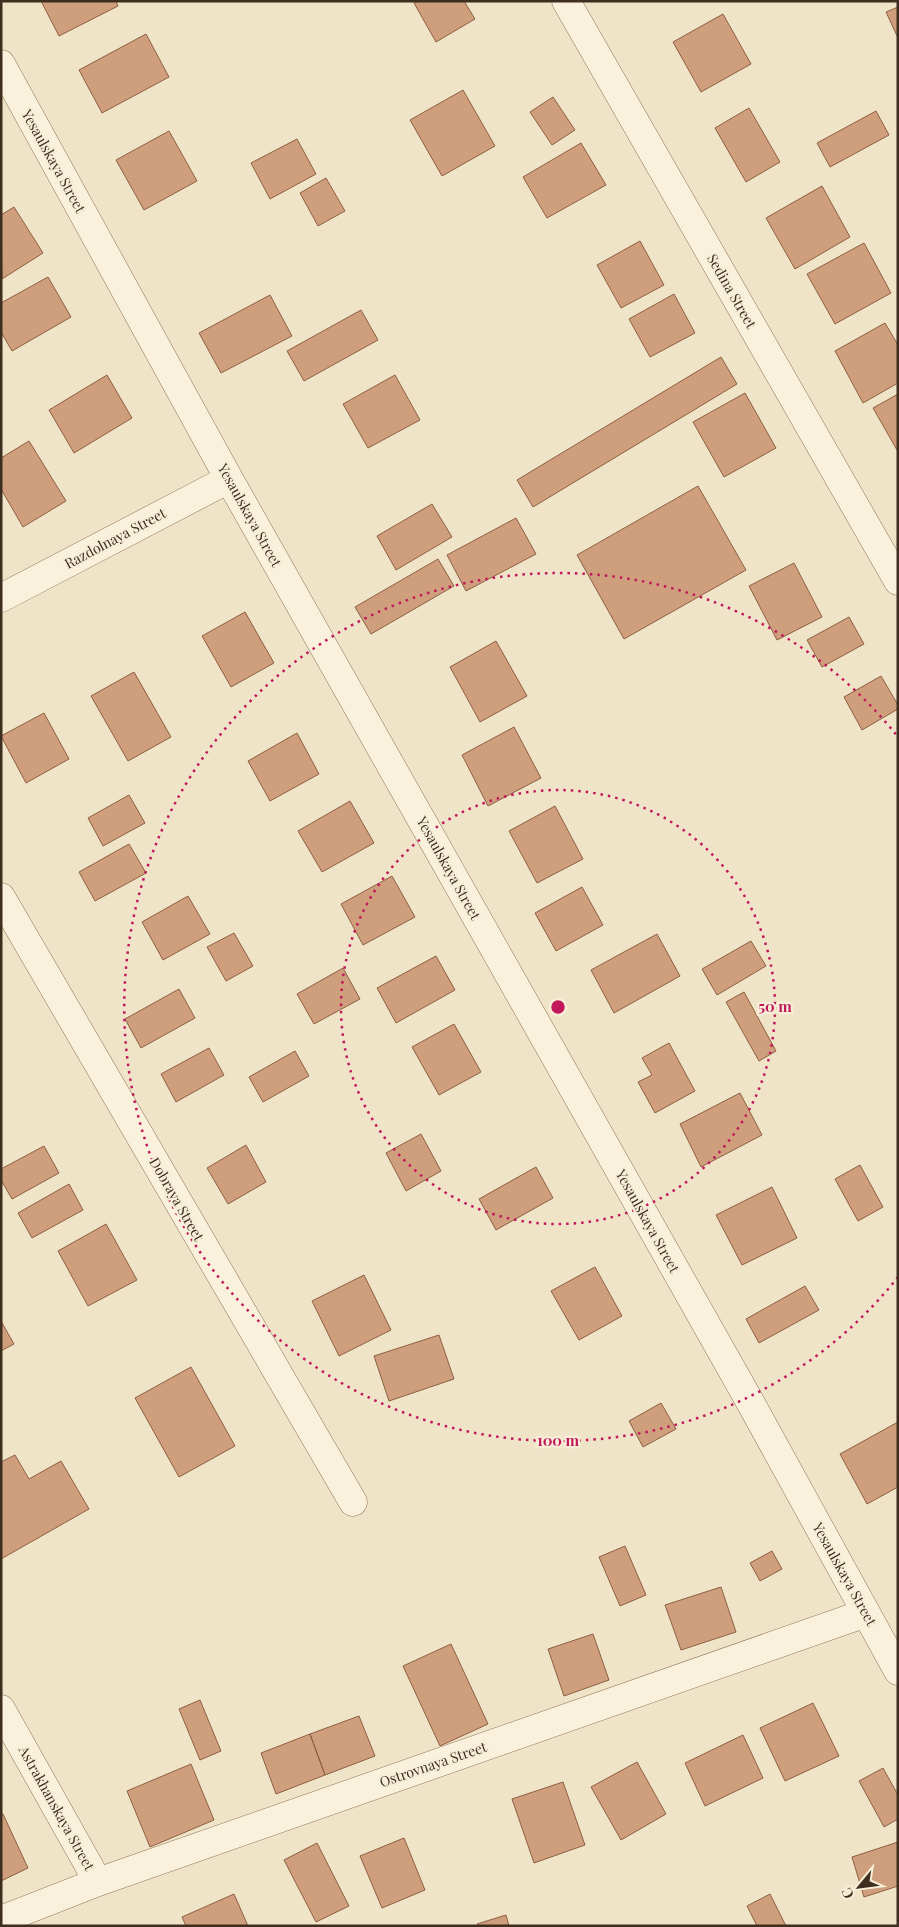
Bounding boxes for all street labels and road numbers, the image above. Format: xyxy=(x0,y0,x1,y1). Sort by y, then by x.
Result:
street label: Yesaulskaya Street xyxy=(17,105,91,217)
street label: Sedina Street xyxy=(703,250,762,333)
street label: Yesaulskaya Street xyxy=(213,459,287,571)
street label: Razdolnaya Street xyxy=(61,503,170,573)
street label: Yesaulskaya Street xyxy=(412,812,486,924)
street label: Dobraya Street xyxy=(145,1154,209,1245)
street label: Yesaulskaya Street xyxy=(611,1165,685,1277)
street label: Yesaulskaya Street xyxy=(808,1518,882,1630)
street label: Ostrovnaya Street xyxy=(377,1736,490,1791)
street label: Astrakhanskaya Street xyxy=(14,1741,100,1875)

